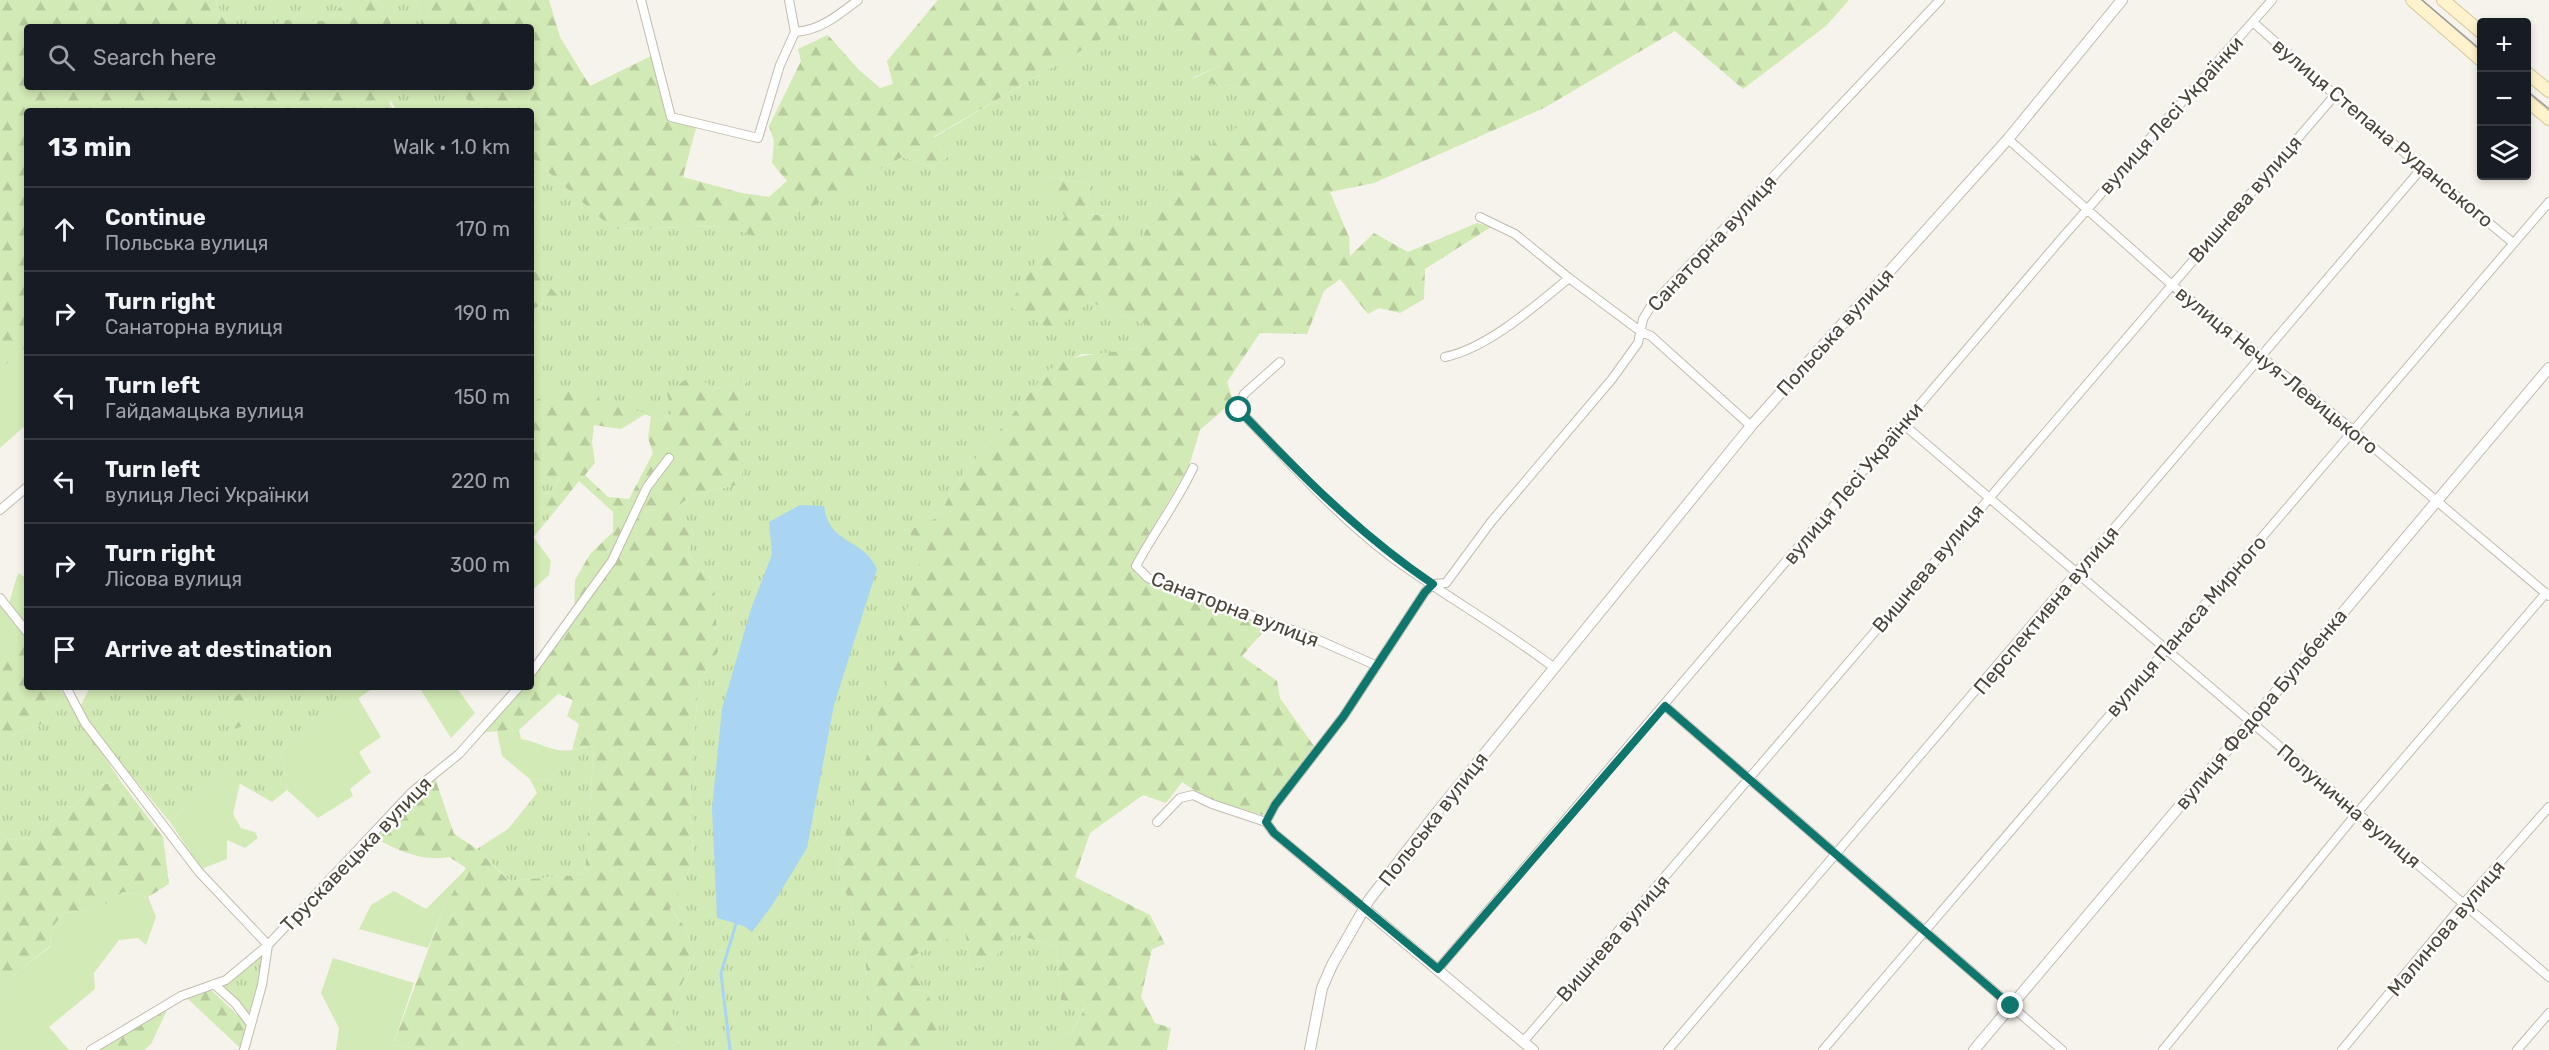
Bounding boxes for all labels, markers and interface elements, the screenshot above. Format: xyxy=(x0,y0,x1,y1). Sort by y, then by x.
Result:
map controls xyxy=(2477,18,2531,180)
button: + xyxy=(2477,18,2531,72)
search box xyxy=(24,24,534,90)
street label: вулиця Лесі Українки xyxy=(2094,31,2248,199)
street label: вулиця Степана Руданського xyxy=(2268,34,2498,232)
icon: search xyxy=(45,41,78,74)
text: Search here xyxy=(93,44,216,71)
button: − xyxy=(2477,72,2531,126)
button: layers xyxy=(2477,126,2531,180)
street label: Вишнева вулиця xyxy=(2183,131,2307,267)
text: 13 min xyxy=(48,132,132,163)
text: Walk · 1.0 km xyxy=(393,135,510,159)
street label: Санаторна вулиця xyxy=(1643,170,1781,316)
text: Continue xyxy=(105,204,206,231)
icon: ahead xyxy=(48,213,81,246)
text: 170 m xyxy=(456,217,510,241)
text: Польська вулиця xyxy=(105,231,269,255)
street label: Польська вулиця xyxy=(1771,263,1899,401)
street label: вулиця Нечуя-Левицького xyxy=(2171,281,2383,459)
text: Turn right xyxy=(105,288,215,315)
icon: right xyxy=(48,297,81,330)
text: 190 m xyxy=(454,301,510,325)
text: Санаторна вулиця xyxy=(105,315,283,339)
text: Turn left xyxy=(105,372,200,399)
icon: left xyxy=(48,381,81,414)
text: 150 m xyxy=(454,385,510,409)
route start xyxy=(1225,396,1251,422)
street label: вулиця Лесі Українки xyxy=(1778,397,1928,569)
text: Гайдамацька вулиця xyxy=(105,399,304,423)
text: Turn left xyxy=(105,456,200,483)
icon: left xyxy=(48,465,81,498)
text: 220 m xyxy=(451,469,510,493)
text: вулиця Лесі Українки xyxy=(105,483,309,507)
street label: Вишнева вулиця xyxy=(1867,499,1989,637)
street label: Перспективна вулиця xyxy=(1968,521,2124,699)
street label: вулиця Панаса Мирного xyxy=(2101,530,2271,722)
text: Turn right xyxy=(105,540,215,567)
icon: right xyxy=(48,549,81,582)
text: 300 m xyxy=(450,553,510,577)
street label: Санаторна вулиця xyxy=(1148,566,1322,652)
text: Лісова вулиця xyxy=(105,567,242,591)
street label: вулиця Федора Бульбенка xyxy=(2170,604,2352,814)
icon: arrive xyxy=(48,633,81,666)
text: Arrive at destination xyxy=(105,636,332,663)
street label: Полунична вулиця xyxy=(2272,739,2426,873)
street label: Польська вулиця xyxy=(1373,747,1493,891)
street label: Трускавецька вулиця xyxy=(276,771,436,937)
street label: Малинова вулиця xyxy=(2382,855,2510,1001)
street label: Вишнева вулиця xyxy=(1551,870,1675,1006)
route end xyxy=(1997,992,2023,1018)

